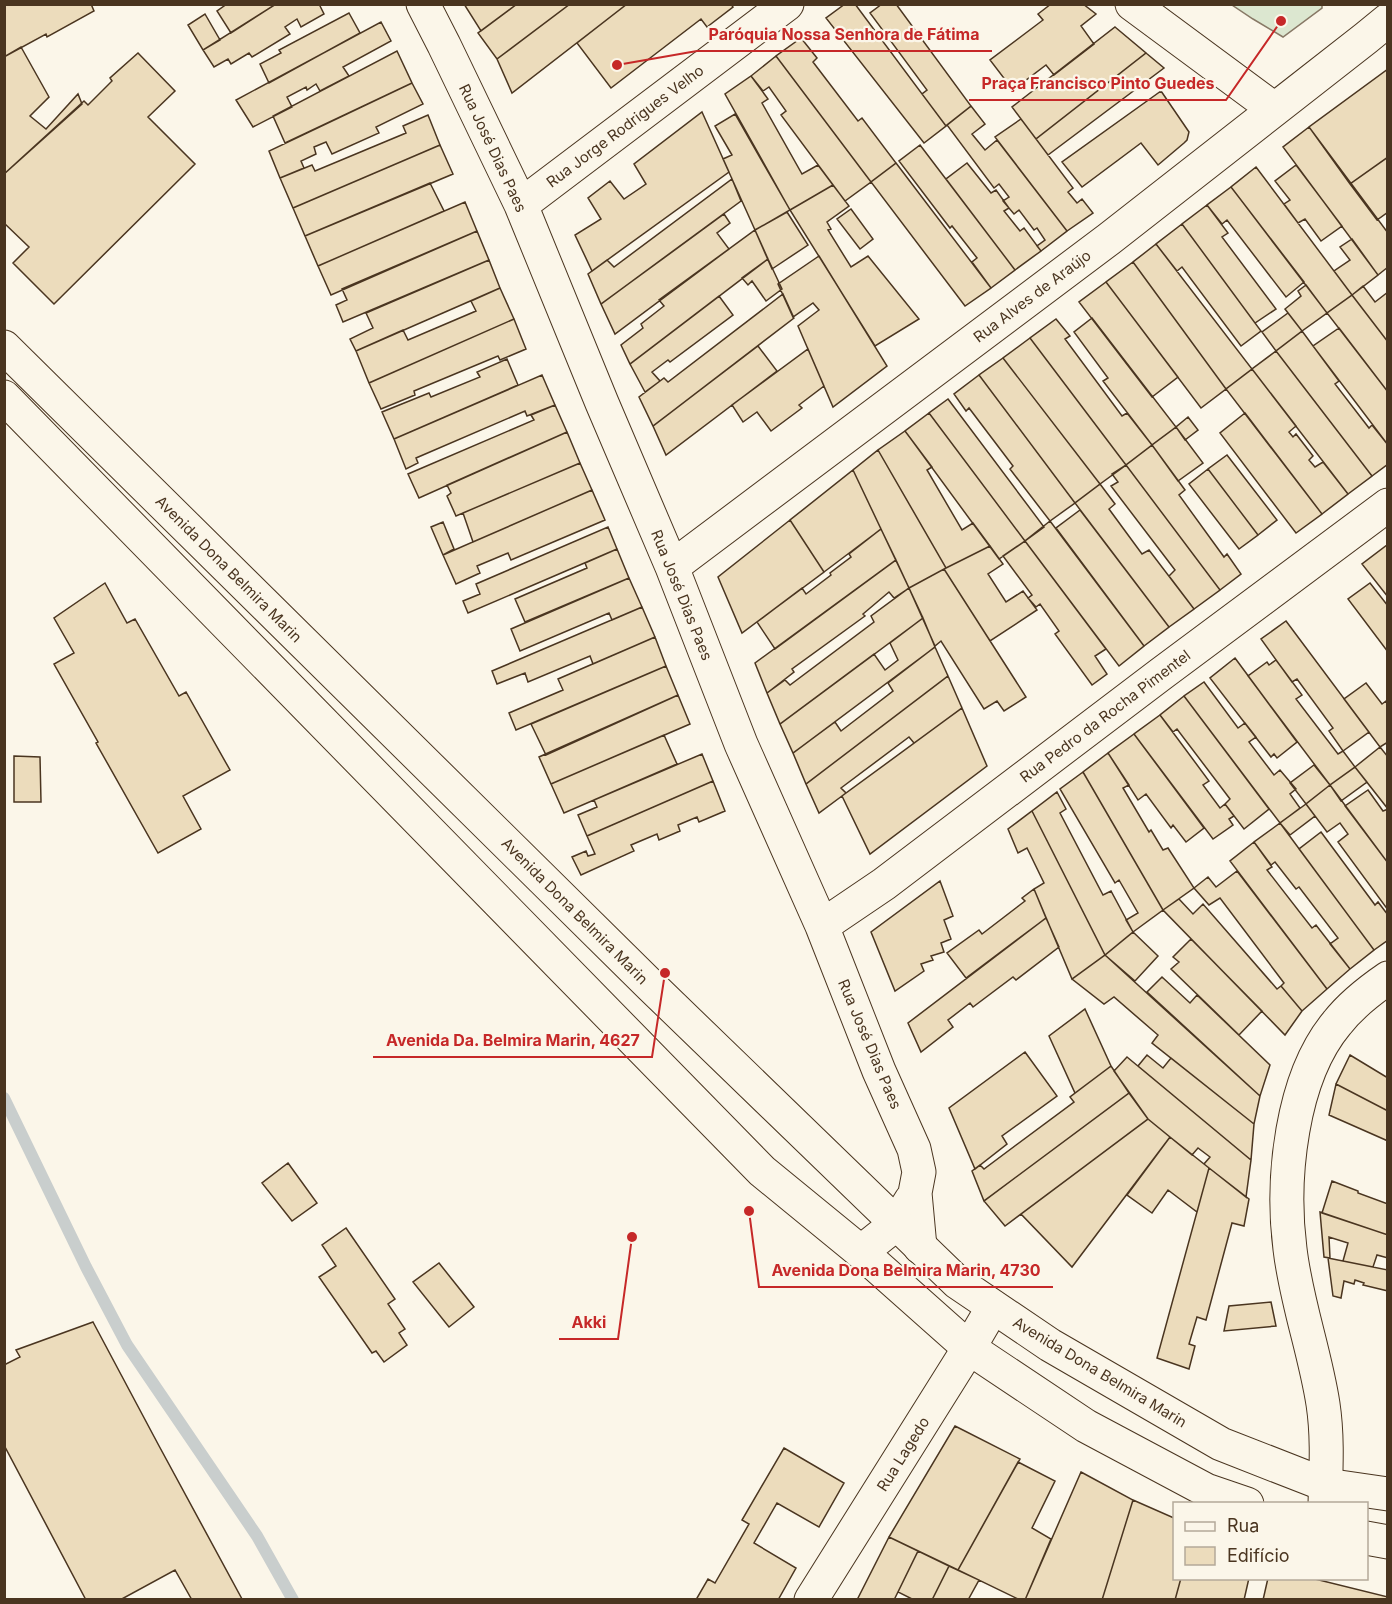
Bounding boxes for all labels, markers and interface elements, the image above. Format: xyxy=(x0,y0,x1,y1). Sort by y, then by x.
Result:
callout: Paróquia Nossa Senhora de Fátima xyxy=(697,17,992,51)
text: Paróquia Nossa Senhora de Fátima xyxy=(709,24,979,44)
street label: Rua Jorge Rodrigues Velho xyxy=(543,61,707,191)
callout: Praça Francisco Pinto Guedes xyxy=(969,66,1226,100)
text: Praça Francisco Pinto Guedes xyxy=(982,73,1215,93)
street label: Rua José Dias Paes xyxy=(455,81,531,215)
street label: Rua Alves de Araújo xyxy=(969,246,1095,346)
street label: Avenida Dona Belmira Marin xyxy=(152,492,306,646)
street label: Rua José Dias Paes xyxy=(647,527,717,663)
street label: Rua Pedro da Rocha Pimentel xyxy=(1016,646,1194,786)
street label: Avenida Dona Belmira Marin xyxy=(498,834,652,988)
street label: Rua José Dias Paes xyxy=(834,976,906,1112)
callout: Avenida Da. Belmira Marin, 4627 xyxy=(373,1023,652,1057)
text: Avenida Da. Belmira Marin, 4627 xyxy=(386,1030,640,1050)
callout: Avenida Dona Belmira Marin, 4730 xyxy=(759,1253,1053,1287)
text: Avenida Dona Belmira Marin, 4730 xyxy=(771,1260,1041,1280)
callout: Akki xyxy=(559,1305,618,1339)
text: Akki xyxy=(572,1312,606,1332)
street label: Avenida Dona Belmira Marin xyxy=(1010,1312,1190,1432)
street label: Rua Lagedo xyxy=(873,1413,933,1495)
legend xyxy=(1173,1502,1368,1580)
text: Rua xyxy=(1227,1515,1259,1536)
text: Edifício xyxy=(1227,1545,1290,1566)

